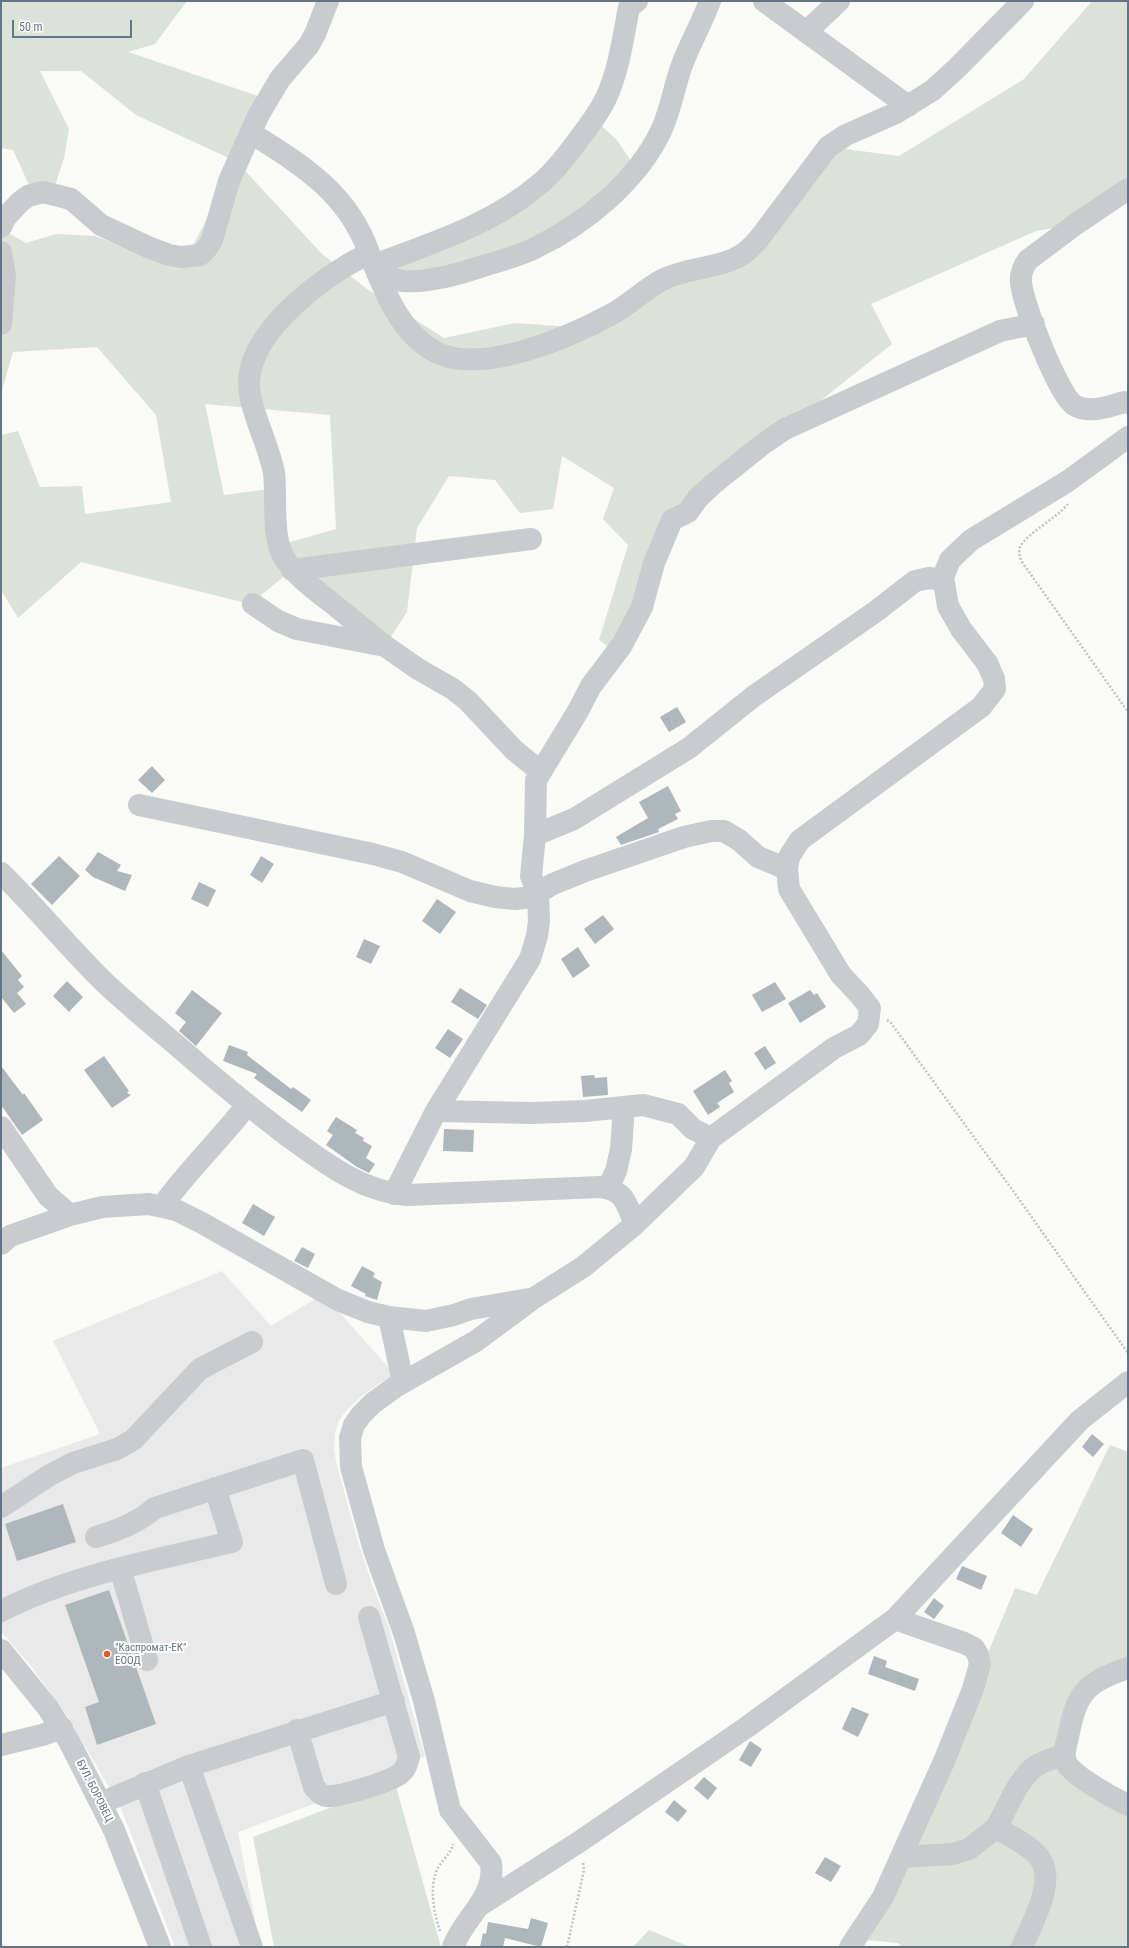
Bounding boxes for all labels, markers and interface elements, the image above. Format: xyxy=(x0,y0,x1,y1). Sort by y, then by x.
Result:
scale bar xyxy=(14,12,134,38)
text: 50 m xyxy=(19,20,43,34)
place label: "Каспромат-ЕК" ЕООД xyxy=(115,1641,186,1667)
marker: "Каспромат-ЕК" ЕООД xyxy=(102,1649,112,1659)
street label: БУЛ. БОРОВЕЦ xyxy=(73,1758,115,1824)

